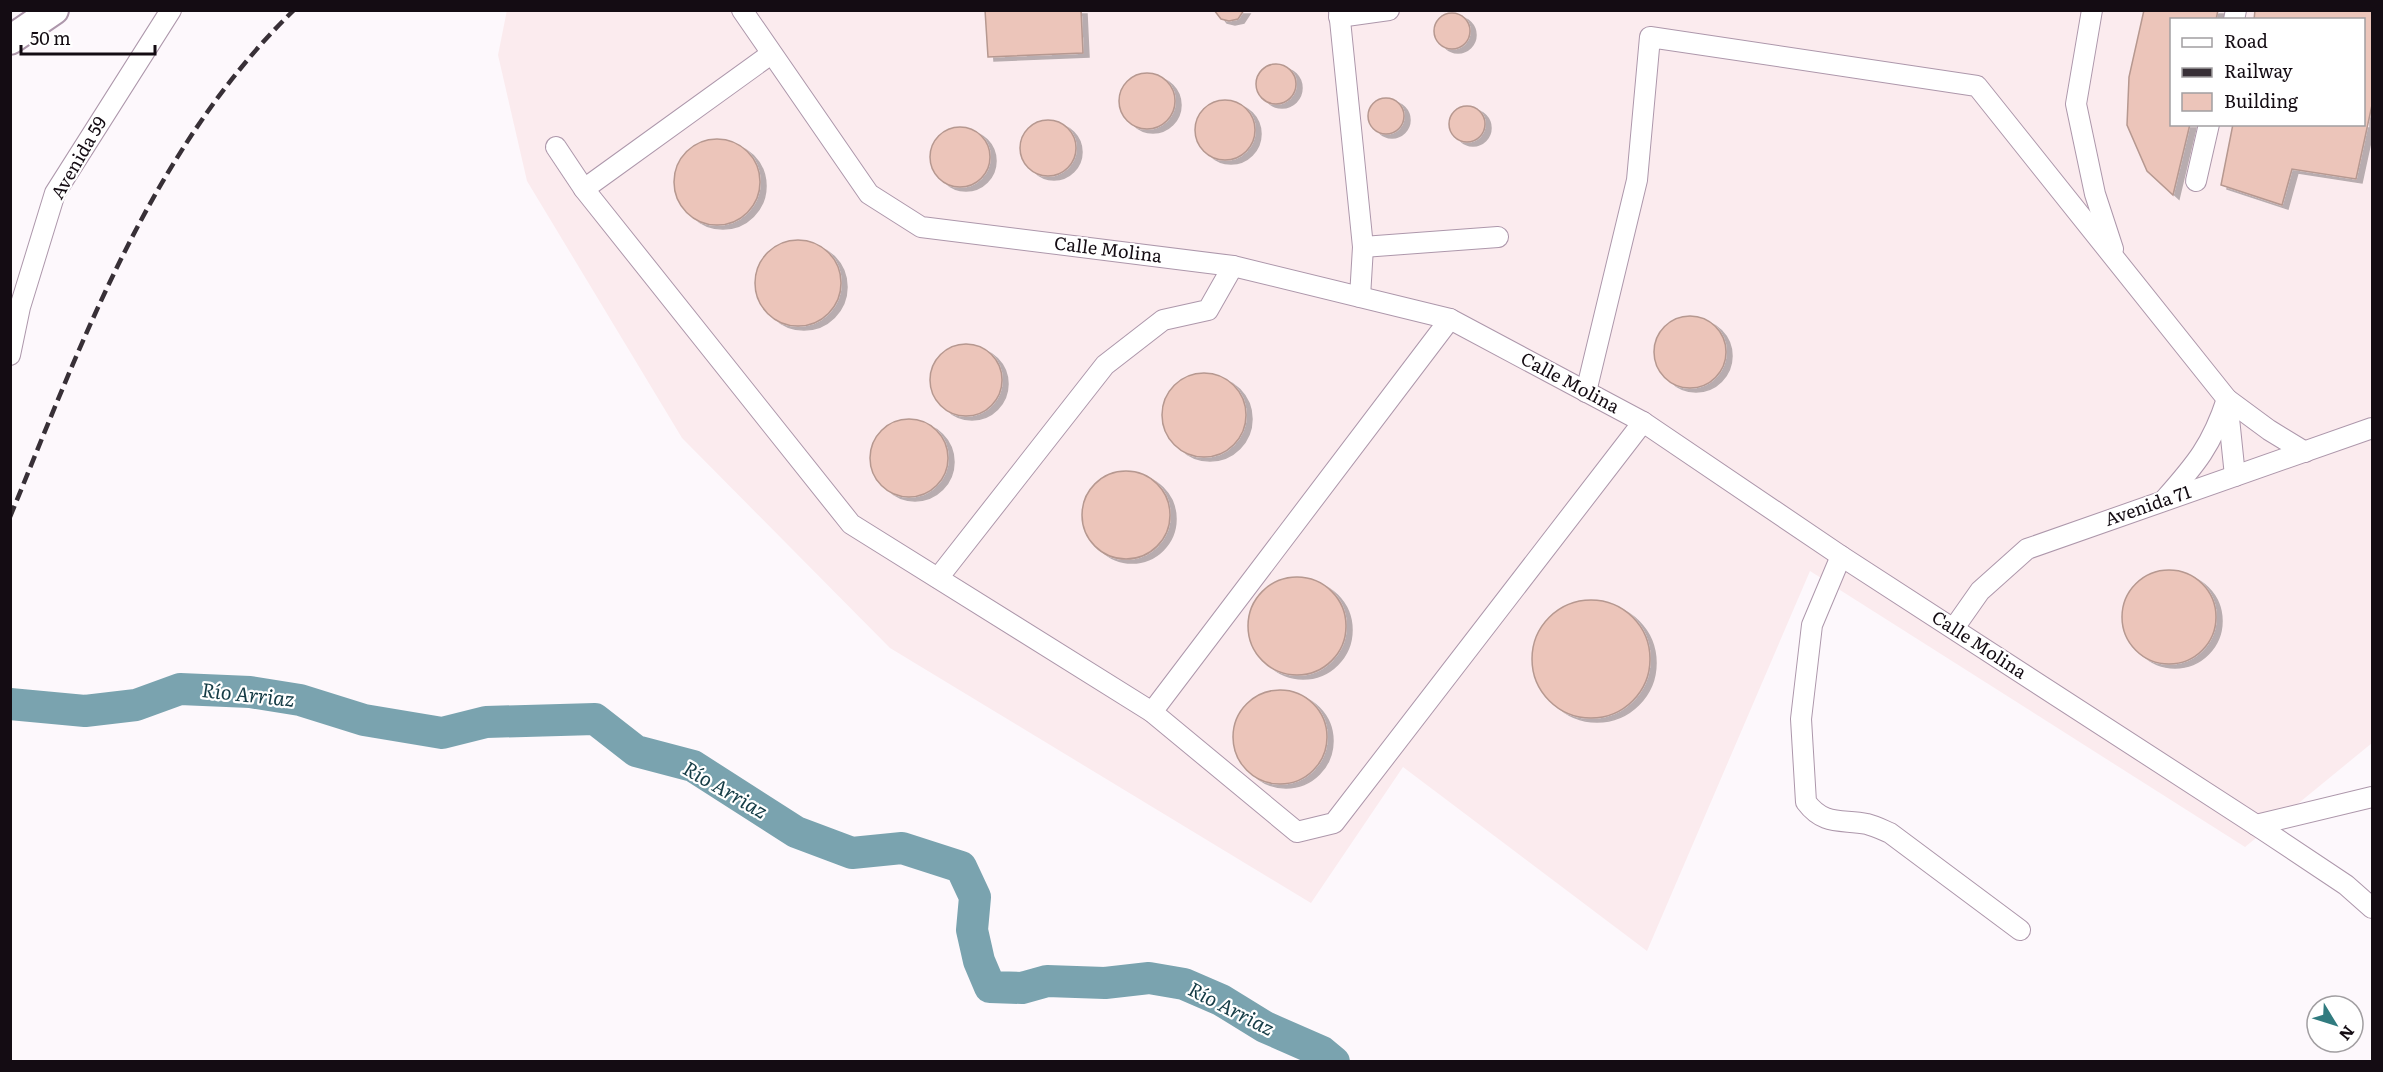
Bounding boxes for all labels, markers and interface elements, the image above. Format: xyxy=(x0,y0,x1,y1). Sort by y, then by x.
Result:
scale bar xyxy=(21,18,154,56)
legend xyxy=(2170,18,2365,126)
text: 50 m xyxy=(30,24,71,51)
text: Road xyxy=(2224,27,2268,54)
text: Railway xyxy=(2224,57,2293,84)
text: Building xyxy=(2224,87,2299,114)
street label: Avenida 59 xyxy=(43,111,112,204)
street label: Calle Molina xyxy=(1053,228,1164,269)
street label: Calle Molina xyxy=(1516,344,1625,419)
street label: Avenida 71 xyxy=(2101,477,2194,532)
street label: Calle Molina xyxy=(1927,603,2033,685)
water label: Río Arriaz xyxy=(200,673,296,713)
water label: Río Arriaz xyxy=(678,752,774,825)
water label: Río Arriaz xyxy=(1184,973,1281,1042)
north arrow xyxy=(2305,994,2365,1054)
text: N xyxy=(2334,1021,2361,1047)

